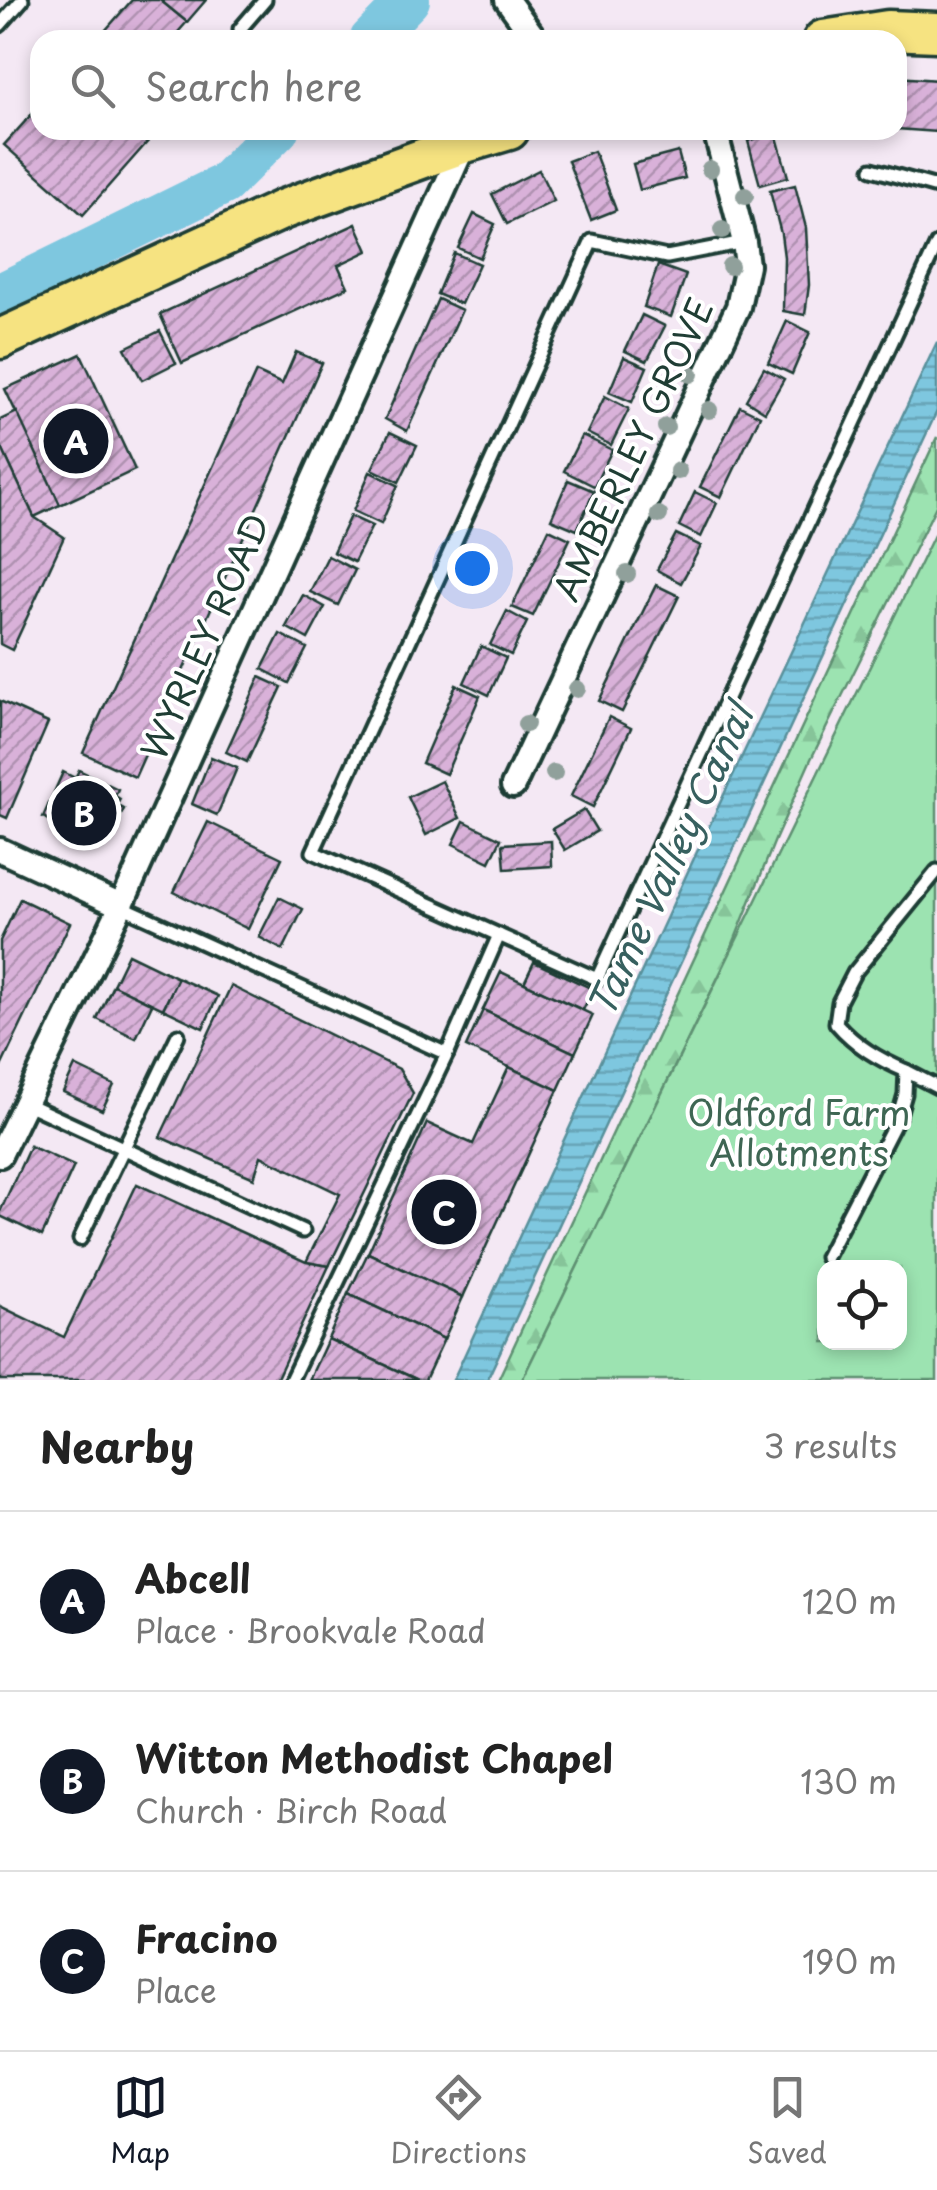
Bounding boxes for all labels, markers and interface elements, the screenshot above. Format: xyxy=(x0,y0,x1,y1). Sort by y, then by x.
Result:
search box xyxy=(30,30,907,140)
text: Search here xyxy=(145,57,362,114)
icon: search xyxy=(65,58,120,113)
street label: AMBERLEY GROVE xyxy=(539,289,725,609)
pin: A xyxy=(44,404,108,478)
street label: WYRLEY ROAD xyxy=(126,505,282,767)
your location xyxy=(447,543,498,594)
water label: Tame Valley Canal xyxy=(572,689,769,1026)
pin: B xyxy=(52,776,116,850)
park label: Oldford Farm Allotments xyxy=(687,1085,911,1178)
pin: C xyxy=(412,1174,476,1250)
map controls xyxy=(817,1260,907,1350)
button: locate xyxy=(817,1260,907,1350)
text: Nearby xyxy=(40,1414,194,1477)
text: 3 results xyxy=(763,1421,897,1469)
text: Abcell xyxy=(135,1549,250,1606)
text: A xyxy=(60,1577,85,1625)
text: 120 m xyxy=(802,1577,897,1625)
text: Place · Brookvale Road xyxy=(135,1606,486,1654)
text: Witton Methodist Chapel xyxy=(135,1729,613,1786)
text: B xyxy=(62,1757,83,1805)
text: 130 m xyxy=(800,1757,897,1805)
text: Church · Birch Road xyxy=(135,1786,447,1834)
text: Fracino xyxy=(135,1909,278,1966)
text: C xyxy=(60,1937,85,1985)
text: 190 m xyxy=(802,1937,897,1985)
text: Place xyxy=(135,1966,217,2014)
tab: Map xyxy=(110,2070,170,2173)
tab: Directions xyxy=(391,2070,527,2173)
tab: Saved xyxy=(747,2070,827,2173)

